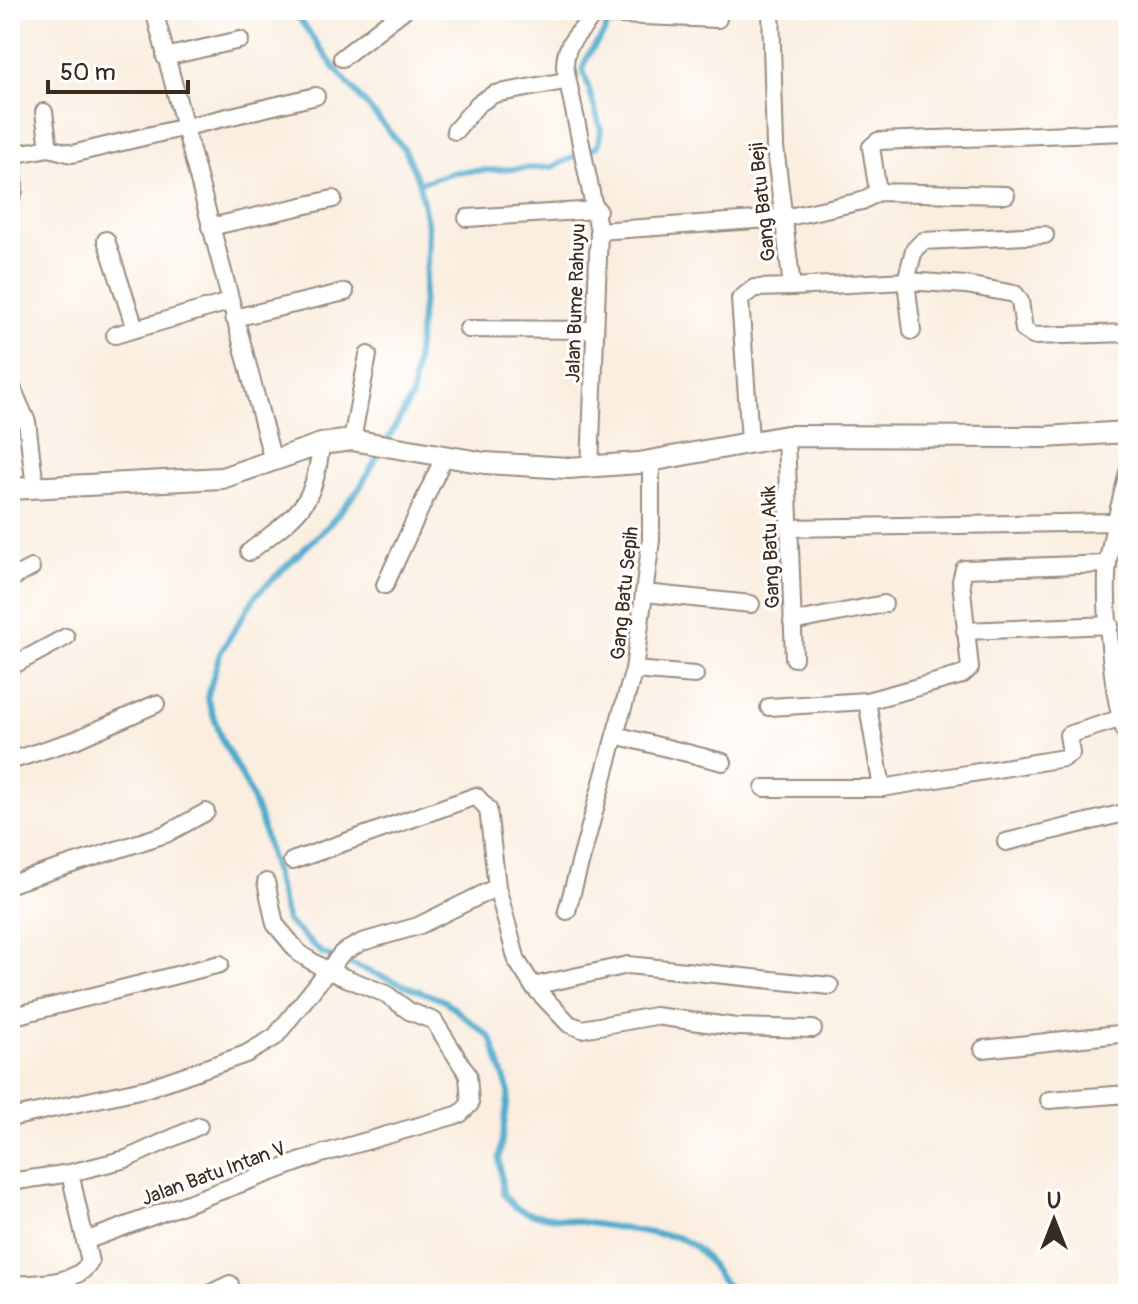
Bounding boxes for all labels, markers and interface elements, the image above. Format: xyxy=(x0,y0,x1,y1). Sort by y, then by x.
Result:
scale bar xyxy=(48,44,188,94)
text: 50 m xyxy=(60,58,116,87)
street label: Gang Batu Beji xyxy=(744,141,781,263)
street label: Jalan Bume Rahuyu xyxy=(560,223,591,383)
street label: Gang Batu Akik xyxy=(756,484,785,609)
street label: Gang Batu Sepih xyxy=(605,525,644,661)
street label: Jalan Batu Intan V xyxy=(138,1136,289,1211)
north arrow xyxy=(1014,1180,1094,1260)
text: U xyxy=(1047,1187,1061,1215)

